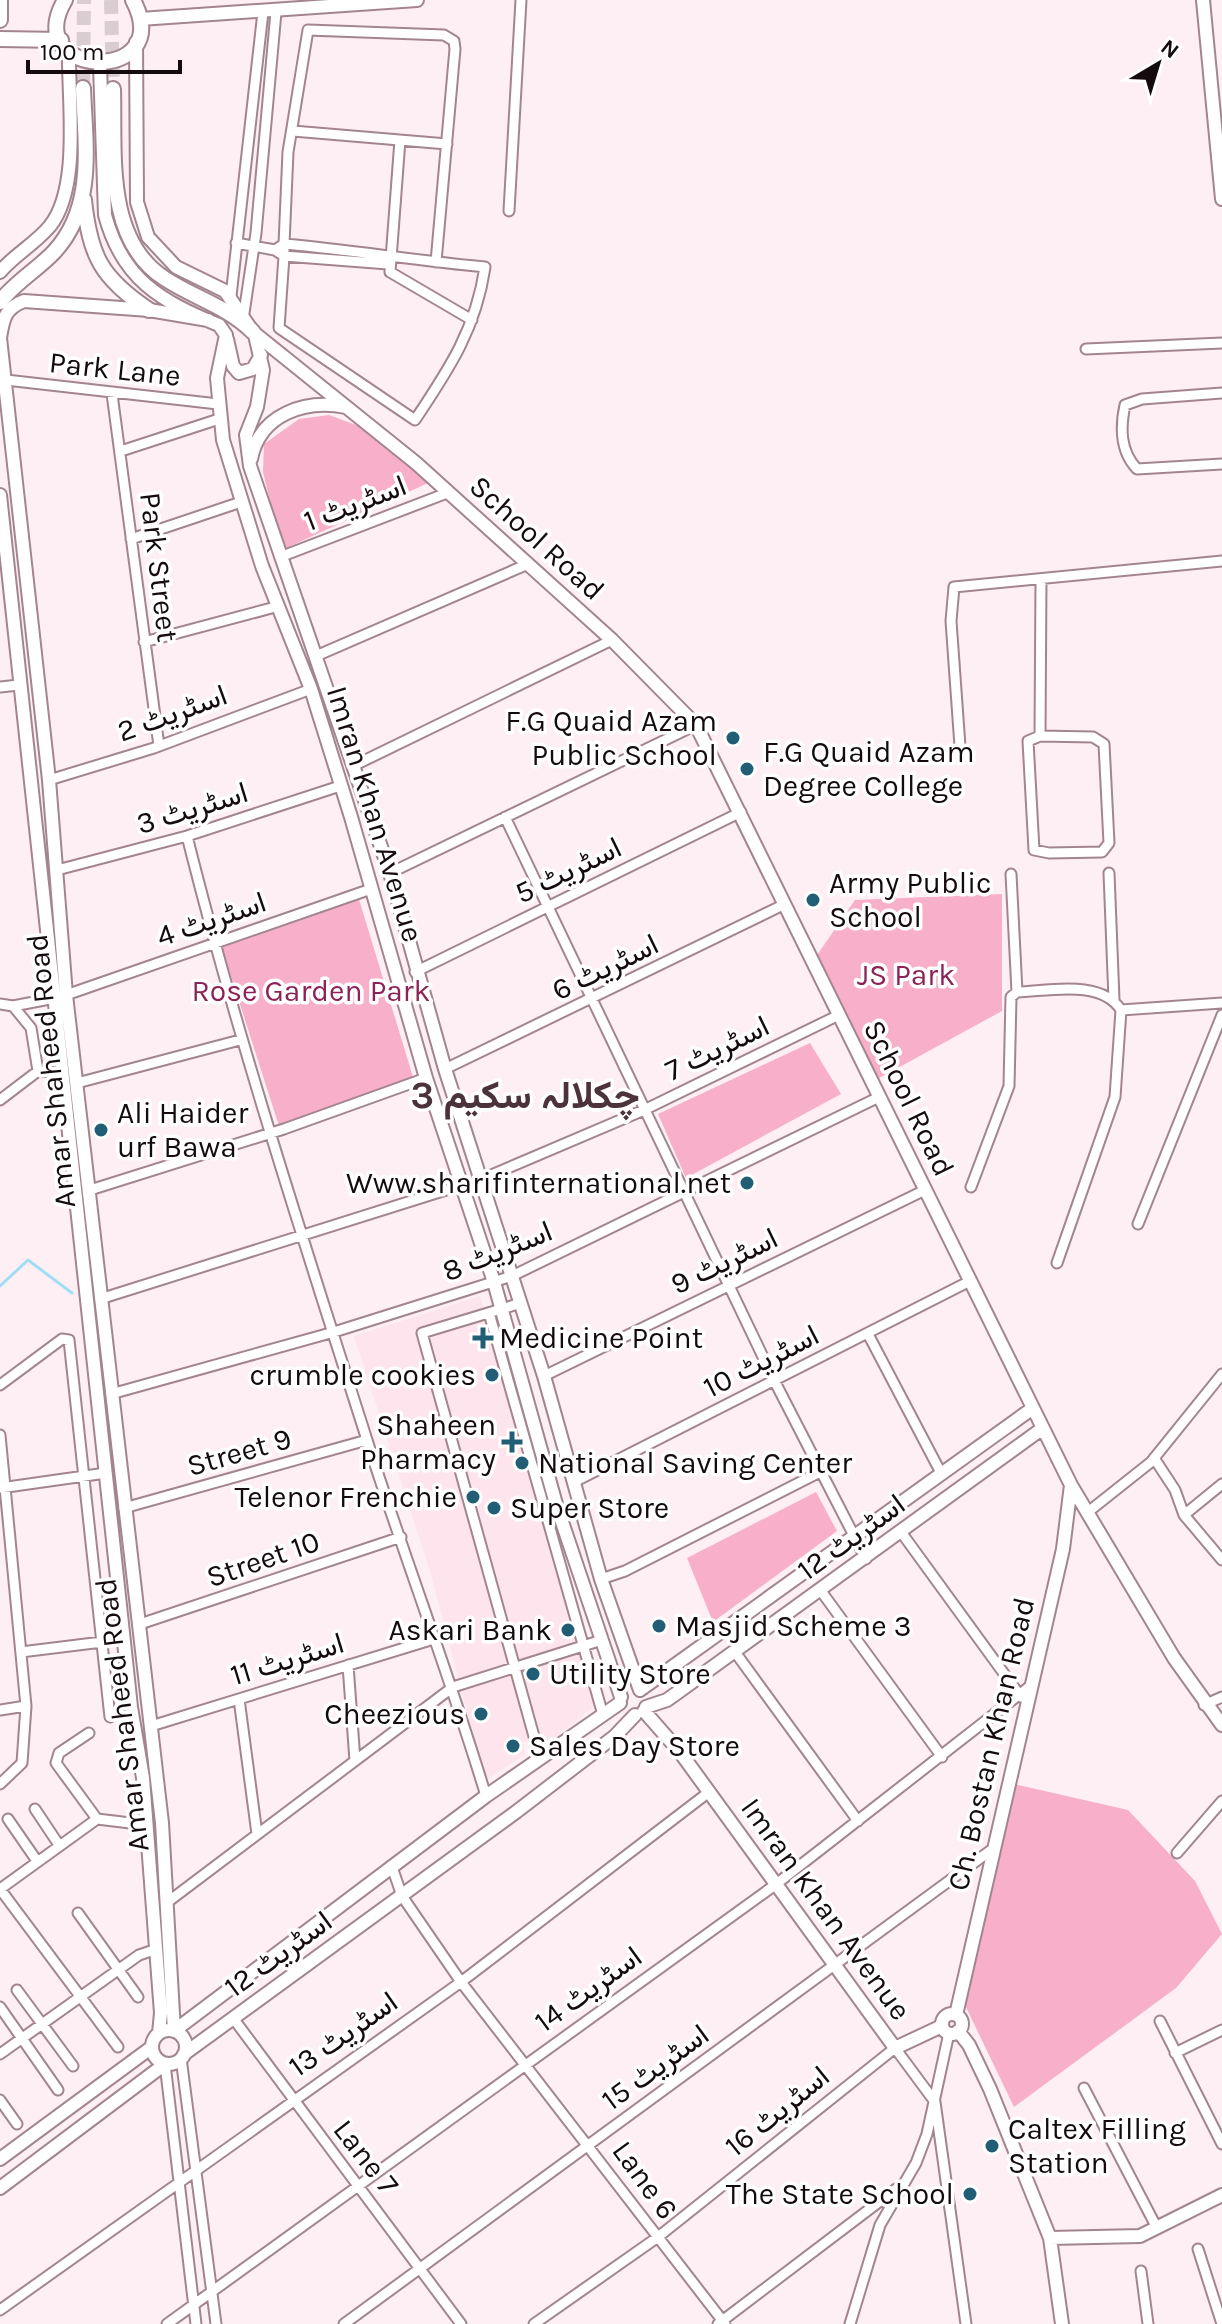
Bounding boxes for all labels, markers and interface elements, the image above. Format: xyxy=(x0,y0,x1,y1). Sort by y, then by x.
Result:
scale bar xyxy=(28,24,180,74)
north arrow xyxy=(1118,24,1198,104)
text: N xyxy=(1155,34,1184,64)
text: 100 m xyxy=(40,38,105,66)
street label: Park Lane xyxy=(47,344,183,394)
street label: اسٹریٹ 1 xyxy=(299,467,411,539)
street label: School Road xyxy=(462,468,612,608)
street label: Park Street xyxy=(132,490,186,644)
street label: اسٹریٹ 2 xyxy=(112,677,232,749)
street label: Imran Khan Avenue xyxy=(319,682,431,946)
place label: F.G Quaid Azam Public School xyxy=(505,703,717,773)
marker: F.G Quaid Azam Public School xyxy=(724,729,742,747)
place label: F.G Quaid Azam Degree College xyxy=(763,734,975,804)
marker: F.G Quaid Azam Degree College xyxy=(738,760,756,778)
street label: اسٹریٹ 3 xyxy=(132,774,252,842)
street label: اسٹریٹ 5 xyxy=(509,829,627,911)
place label: Army Public School xyxy=(829,865,992,935)
street label: اسٹریٹ 4 xyxy=(152,884,270,954)
marker: Army Public School xyxy=(804,891,822,909)
street label: اسٹریٹ 6 xyxy=(546,926,664,1008)
street label: Amar Shaheed Road xyxy=(19,932,83,1210)
park label: JS Park xyxy=(857,957,955,993)
park label: Rose Garden Park xyxy=(191,973,431,1009)
street label: اسٹریٹ 7 xyxy=(659,1008,775,1088)
street label: School Road xyxy=(856,1014,962,1182)
district label: چکلالہ سکیم 3 xyxy=(410,1073,640,1121)
place label: Ali Haider urf Bawa xyxy=(117,1095,248,1165)
marker: Ali Haider urf Bawa xyxy=(92,1121,110,1139)
place label: Www.sharifinternational.net xyxy=(346,1165,731,1201)
marker: Www.sharifinternational.net xyxy=(738,1174,756,1192)
street label: اسٹریٹ 8 xyxy=(437,1213,557,1289)
street label: اسٹریٹ 9 xyxy=(665,1220,783,1302)
street label: اسٹریٹ 10 xyxy=(697,1317,825,1405)
place label: Medicine Point xyxy=(499,1320,703,1356)
marker: Medicine Point xyxy=(474,1329,492,1347)
place label: crumble cookies xyxy=(249,1357,476,1393)
marker: crumble cookies xyxy=(483,1366,501,1384)
place label: Shaheen Pharmacy xyxy=(360,1407,496,1477)
street label: Street 9 xyxy=(183,1420,295,1484)
marker: Shaheen Pharmacy xyxy=(503,1433,521,1451)
place label: National Saving Center xyxy=(538,1445,852,1481)
marker: National Saving Center xyxy=(513,1454,531,1472)
place label: Telenor Frenchie xyxy=(235,1479,457,1515)
street label: اسٹریٹ 12 xyxy=(790,1486,912,1588)
marker: Telenor Frenchie xyxy=(464,1488,482,1506)
place label: Super Store xyxy=(510,1490,669,1526)
marker: Super Store xyxy=(485,1499,503,1517)
street label: Street 10 xyxy=(202,1523,324,1595)
street label: Amar Shaheed Road xyxy=(87,1576,157,1854)
street label: Ch. Bostan Khan Road xyxy=(940,1594,1042,1894)
place label: Masjid Scheme 3 xyxy=(675,1608,911,1644)
place label: Askari Bank xyxy=(388,1612,552,1648)
marker: Masjid Scheme 3 xyxy=(650,1617,668,1635)
marker: Askari Bank xyxy=(559,1621,577,1639)
street label: اسٹریٹ 11 xyxy=(226,1625,348,1693)
place label: Utility Store xyxy=(549,1656,711,1692)
marker: Utility Store xyxy=(524,1665,542,1683)
place label: Cheezious xyxy=(324,1696,465,1732)
marker: Cheezious xyxy=(472,1705,490,1723)
place label: Sales Day Store xyxy=(529,1728,740,1764)
marker: Sales Day Store xyxy=(504,1737,522,1755)
street label: Imran Khan Avenue xyxy=(733,1791,919,2027)
street label: اسٹریٹ 12 xyxy=(217,1903,339,2005)
street label: اسٹریٹ 14 xyxy=(528,1938,648,2040)
street label: اسٹریٹ 13 xyxy=(282,1984,404,2084)
street label: اسٹریٹ 15 xyxy=(594,2016,716,2118)
street label: اسٹریٹ 16 xyxy=(718,2058,836,2164)
place label: Caltex Filling Station xyxy=(1008,2111,1186,2181)
street label: Lane 7 xyxy=(326,2112,406,2202)
street label: Lane 6 xyxy=(604,2134,686,2226)
marker: Caltex Filling Station xyxy=(983,2137,1001,2155)
place label: The State School xyxy=(726,2176,954,2212)
marker: The State School xyxy=(961,2185,979,2203)

